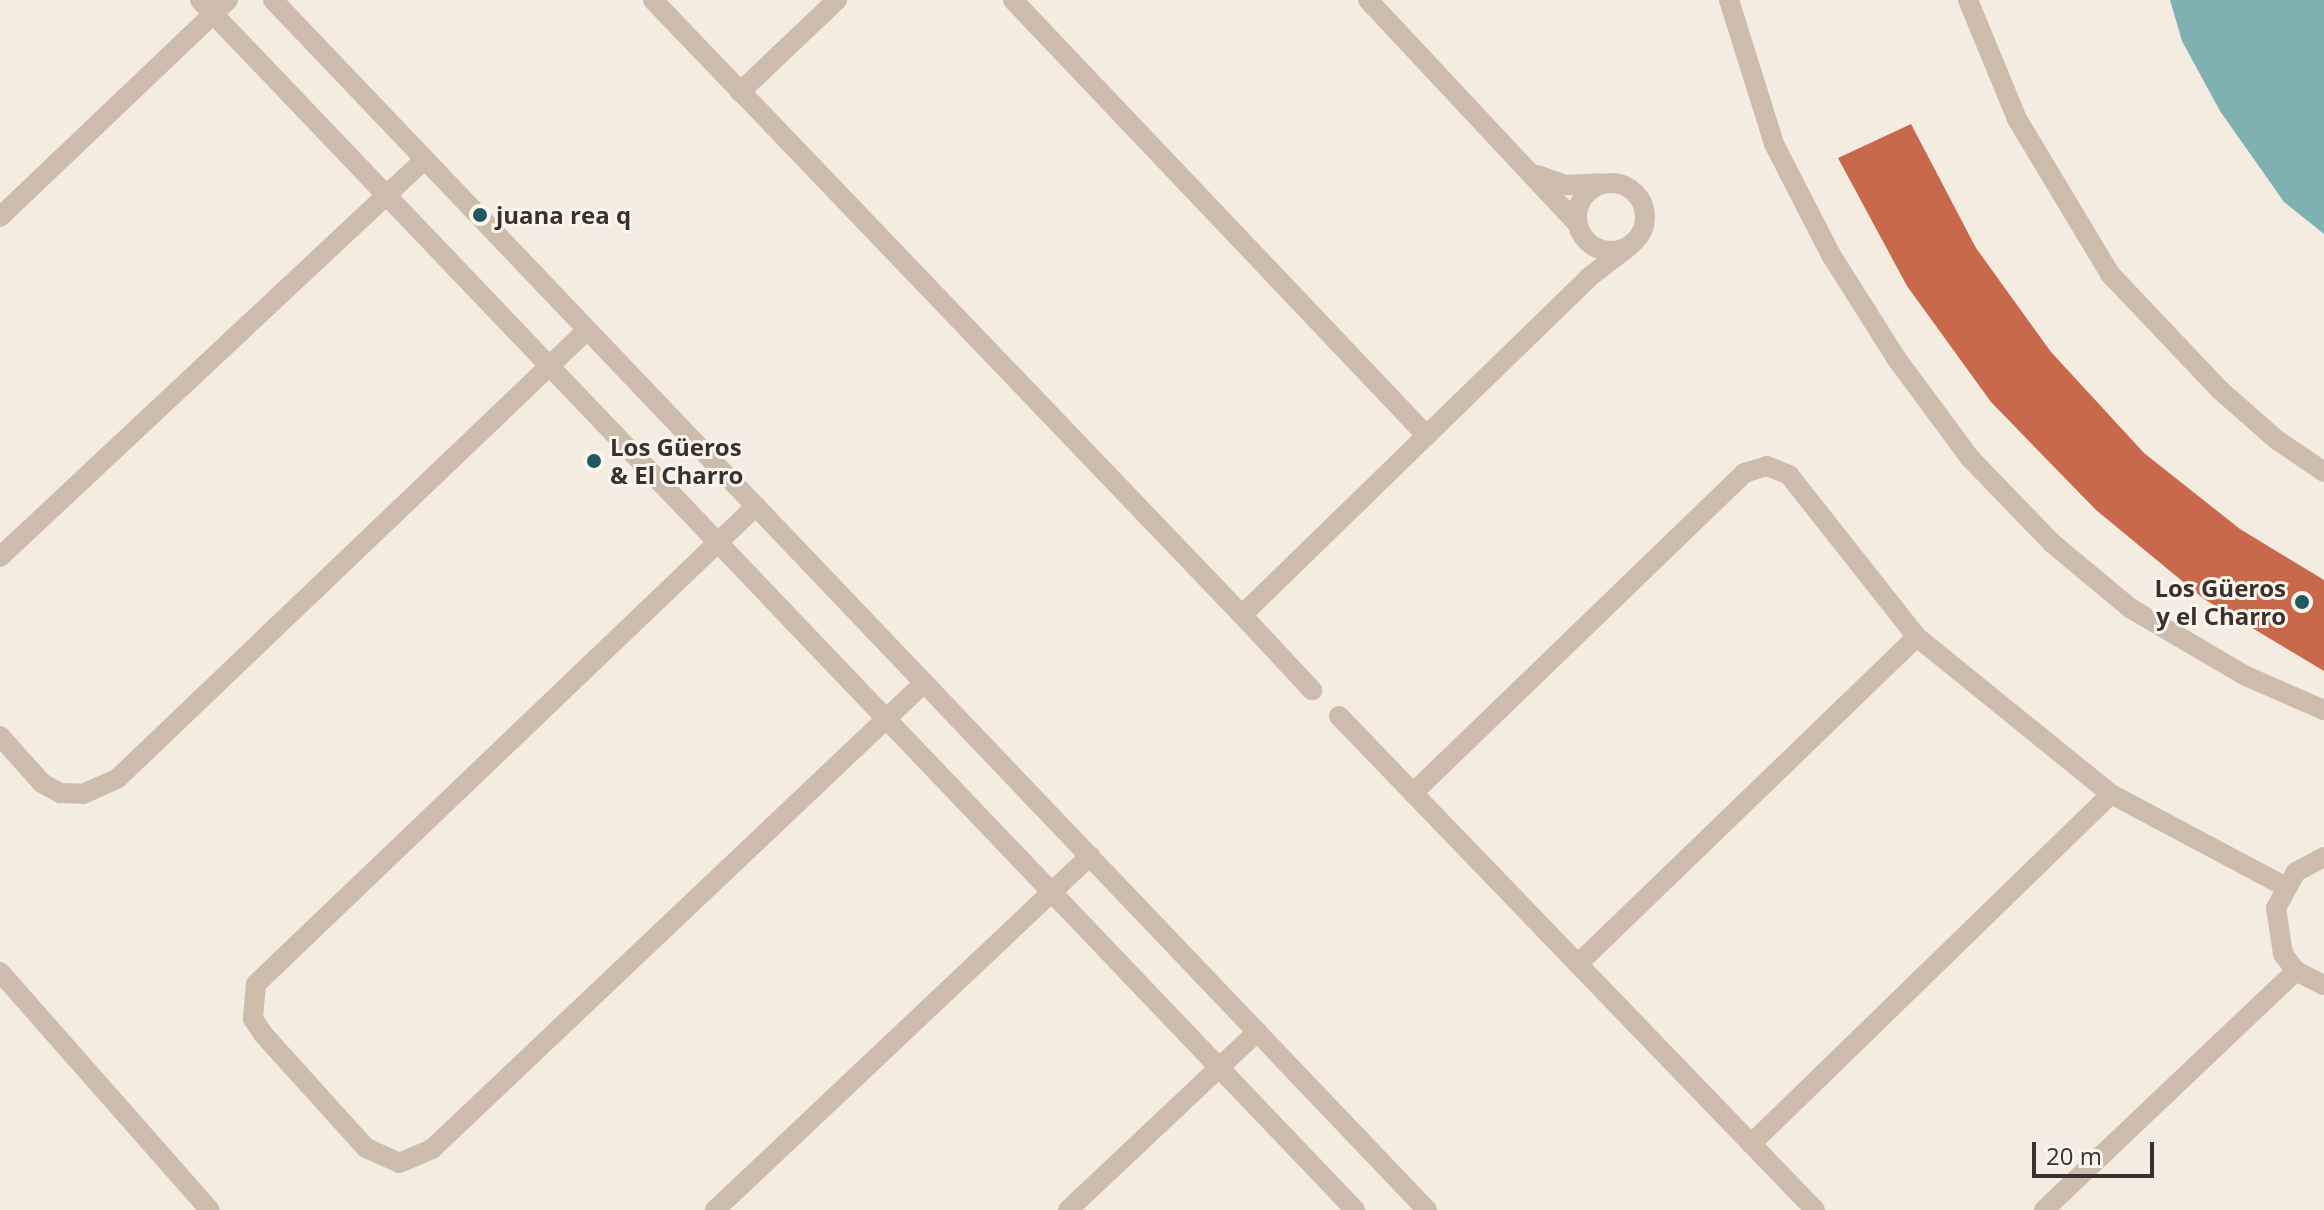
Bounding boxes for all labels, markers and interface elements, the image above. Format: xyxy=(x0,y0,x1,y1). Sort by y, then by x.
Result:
place label: juana rea q xyxy=(496,201,631,229)
marker: juana rea q xyxy=(471,206,489,224)
place label: Los Güeros & El Charro xyxy=(610,433,743,489)
marker: Los Güeros & El Charro xyxy=(585,452,603,470)
place label: Los Güeros y el Charro xyxy=(2154,574,2286,630)
marker: Los Güeros y el Charro xyxy=(2293,593,2311,611)
scale bar xyxy=(2036,1126,2158,1176)
text: 20 m xyxy=(2046,1139,2102,1172)

